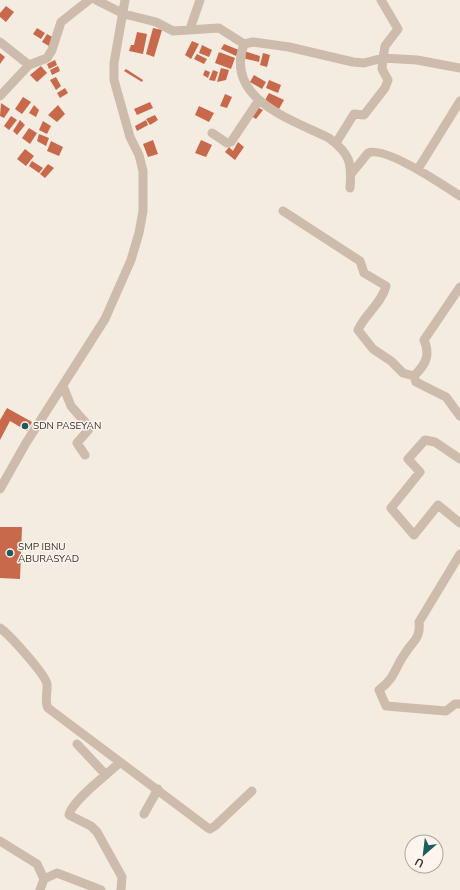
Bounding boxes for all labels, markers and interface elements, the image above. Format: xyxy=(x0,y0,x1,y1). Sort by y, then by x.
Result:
place label: SDN PASEYAN xyxy=(33,419,101,433)
marker: SDN PASEYAN xyxy=(20,421,30,431)
place label: SMP IBNU ABURASYAD xyxy=(18,540,79,566)
marker: SMP IBNU ABURASYAD xyxy=(5,548,15,558)
north arrow xyxy=(404,834,444,874)
text: U xyxy=(412,854,427,871)

